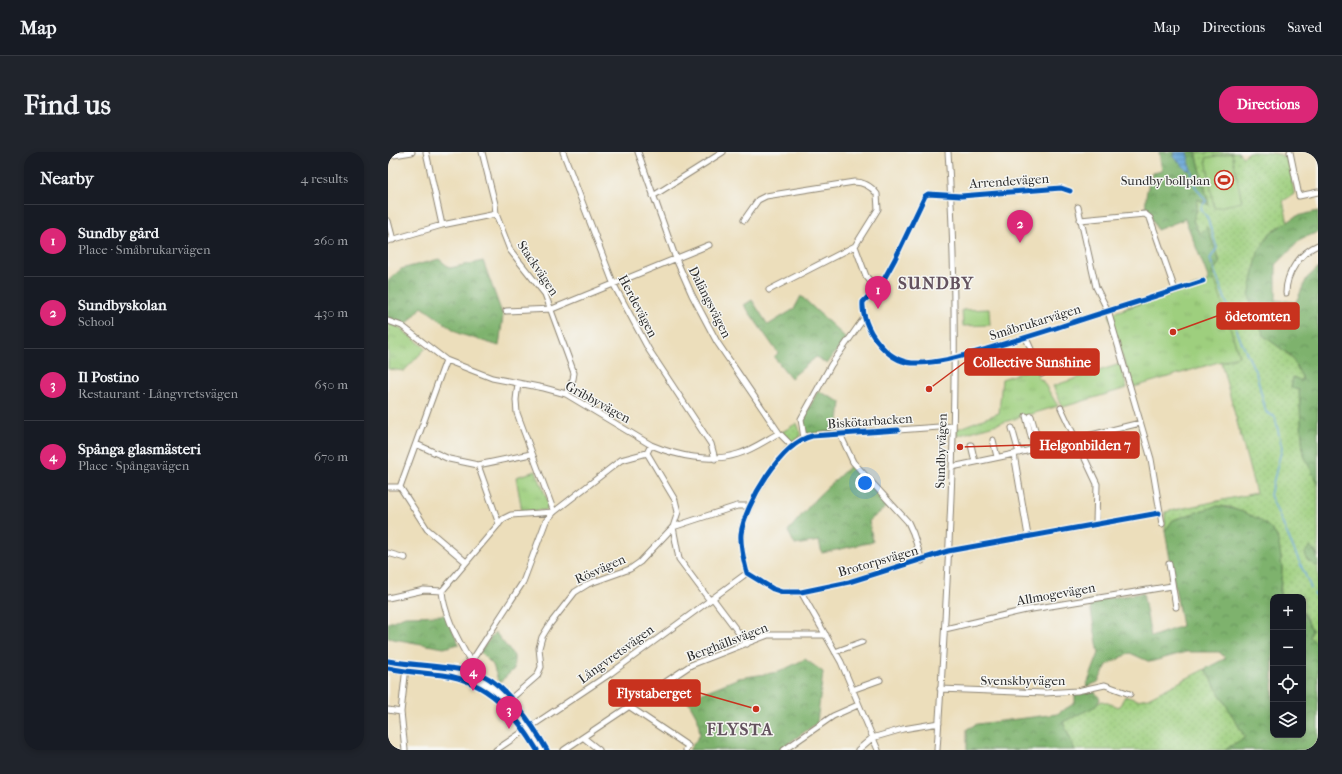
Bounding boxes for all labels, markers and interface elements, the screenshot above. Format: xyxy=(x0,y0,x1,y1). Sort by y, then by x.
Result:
text: Map xyxy=(20,17,56,39)
text: Map xyxy=(1153,19,1180,36)
text: Directions xyxy=(1202,19,1265,36)
text: Saved xyxy=(1287,19,1322,36)
button: Directions xyxy=(1219,86,1318,123)
text: Find us xyxy=(24,88,111,121)
text: Nearby xyxy=(40,168,94,188)
sports icon: Sundby bollplan xyxy=(1213,169,1235,191)
text: 4 results xyxy=(301,171,348,186)
street label: Arrendevägen xyxy=(968,171,1050,191)
place label: Sundby bollplan xyxy=(1121,173,1210,188)
pin: 2 xyxy=(1007,210,1033,243)
text: Sundby gård xyxy=(78,224,159,242)
text: 1 xyxy=(51,233,55,248)
text: 260 m xyxy=(314,233,348,248)
street label: Stackvägen xyxy=(514,238,562,299)
text: Place · Småbrukarvägen xyxy=(78,242,211,257)
street label: Dalängsvägen xyxy=(686,264,735,341)
street label: Herdevägen xyxy=(615,272,661,340)
district label: SUNDBY xyxy=(898,273,974,293)
pin: 1 xyxy=(865,276,891,309)
text: Sundbyskolan xyxy=(78,296,167,314)
street label: Småbrukarvägen xyxy=(988,301,1083,343)
callout: ödetomten xyxy=(1217,303,1299,329)
text: 2 xyxy=(50,305,56,320)
text: 430 m xyxy=(314,305,348,320)
text: ödetomten xyxy=(1225,308,1292,325)
text: School xyxy=(78,314,114,329)
callout: Collective Sunshine xyxy=(965,349,1099,375)
text: Collective Sunshine xyxy=(973,354,1091,371)
text: Il Postino xyxy=(78,368,139,386)
text: 3 xyxy=(50,377,56,392)
text: 650 m xyxy=(315,377,348,392)
street label: Gribbyvägen xyxy=(563,378,633,426)
text: Restaurant · Långvretsvägen xyxy=(78,386,238,401)
street label: Biskötarbacken xyxy=(827,411,914,431)
street label: Sundbyvägen xyxy=(932,413,950,489)
callout: Helgonbilden 7 xyxy=(1031,432,1139,458)
text: Helgonbilden 7 xyxy=(1039,437,1131,454)
text: Spånga glasmästeri xyxy=(78,440,201,458)
text: 4 xyxy=(49,449,57,464)
text: 670 m xyxy=(314,449,348,464)
text: Place · Spångavägen xyxy=(78,458,189,473)
your location xyxy=(855,473,875,493)
street label: Brotorpsvägen xyxy=(836,542,920,580)
street label: Rösvägen xyxy=(572,551,628,587)
street label: Allmogevägen xyxy=(1015,580,1097,608)
map controls xyxy=(1270,594,1306,738)
button: + xyxy=(1270,594,1306,630)
street label: Berghällsvägen xyxy=(684,619,770,664)
street label: Långvretsvägen xyxy=(575,621,657,686)
button: − xyxy=(1270,630,1306,666)
pin: 4 xyxy=(460,658,486,691)
button: locate xyxy=(1270,666,1306,702)
street label: Svenskbyvägen xyxy=(981,673,1066,688)
callout: Flystaberget xyxy=(609,680,700,706)
text: Flystaberget xyxy=(616,685,692,702)
pin: 3 xyxy=(496,696,522,729)
button: layers xyxy=(1270,702,1306,738)
district label: FLYSTA xyxy=(706,719,773,739)

